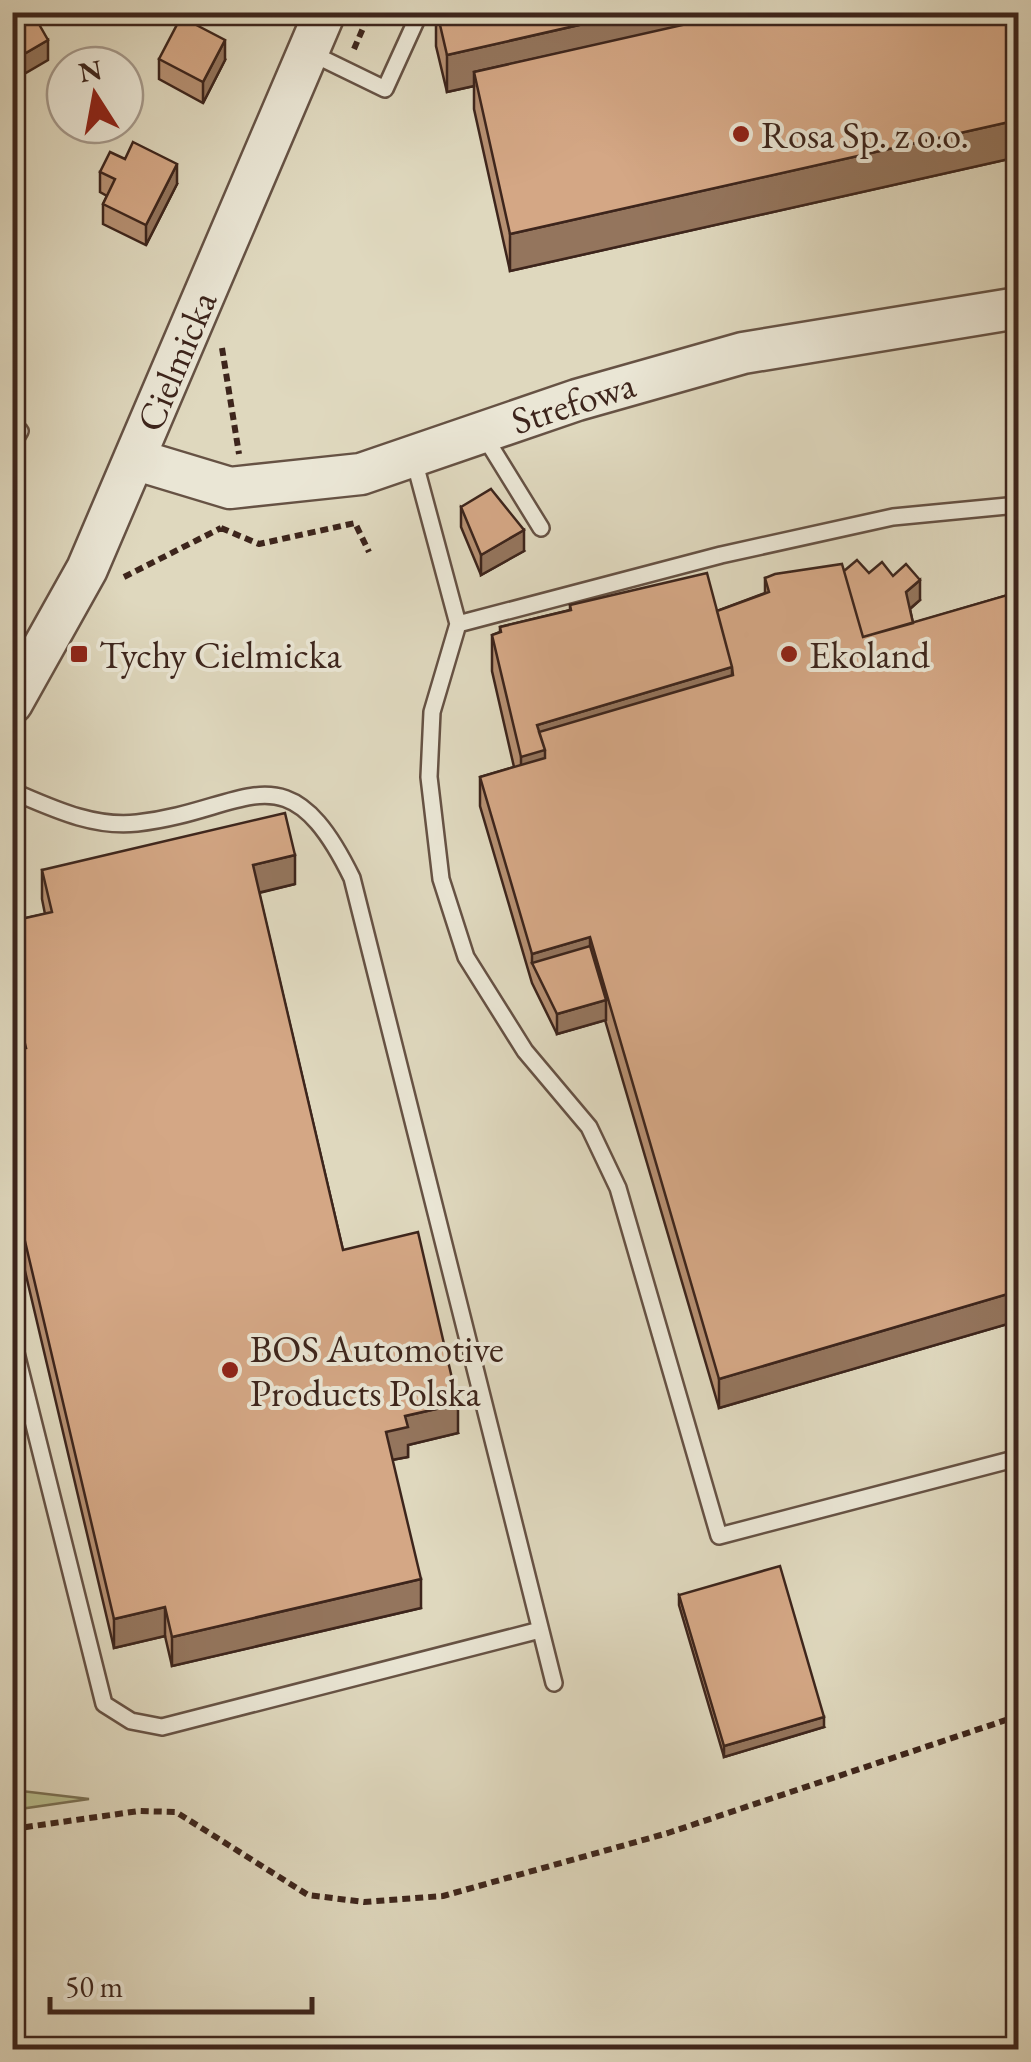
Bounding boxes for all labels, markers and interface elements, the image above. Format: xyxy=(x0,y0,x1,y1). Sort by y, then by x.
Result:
north arrow xyxy=(45,45,145,145)
text: N xyxy=(76,51,105,90)
place label: Rosa Sp. z o.o. xyxy=(761,110,969,159)
marker: Rosa Sp. z o.o. xyxy=(730,123,752,145)
street label: Cielmicka xyxy=(125,283,228,438)
street label: Strefowa xyxy=(505,359,642,445)
place label: Tychy Cielmicka xyxy=(99,630,343,679)
place label: Ekoland xyxy=(809,630,931,679)
marker: Tychy Cielmicka xyxy=(68,643,90,665)
marker: Ekoland xyxy=(778,643,800,665)
place label: BOS Automotive Products Polska xyxy=(250,1324,504,1417)
marker: BOS Automotive Products Polska xyxy=(219,1359,241,1381)
scale bar xyxy=(50,1952,312,2014)
text: 50 m xyxy=(65,1967,123,2006)

